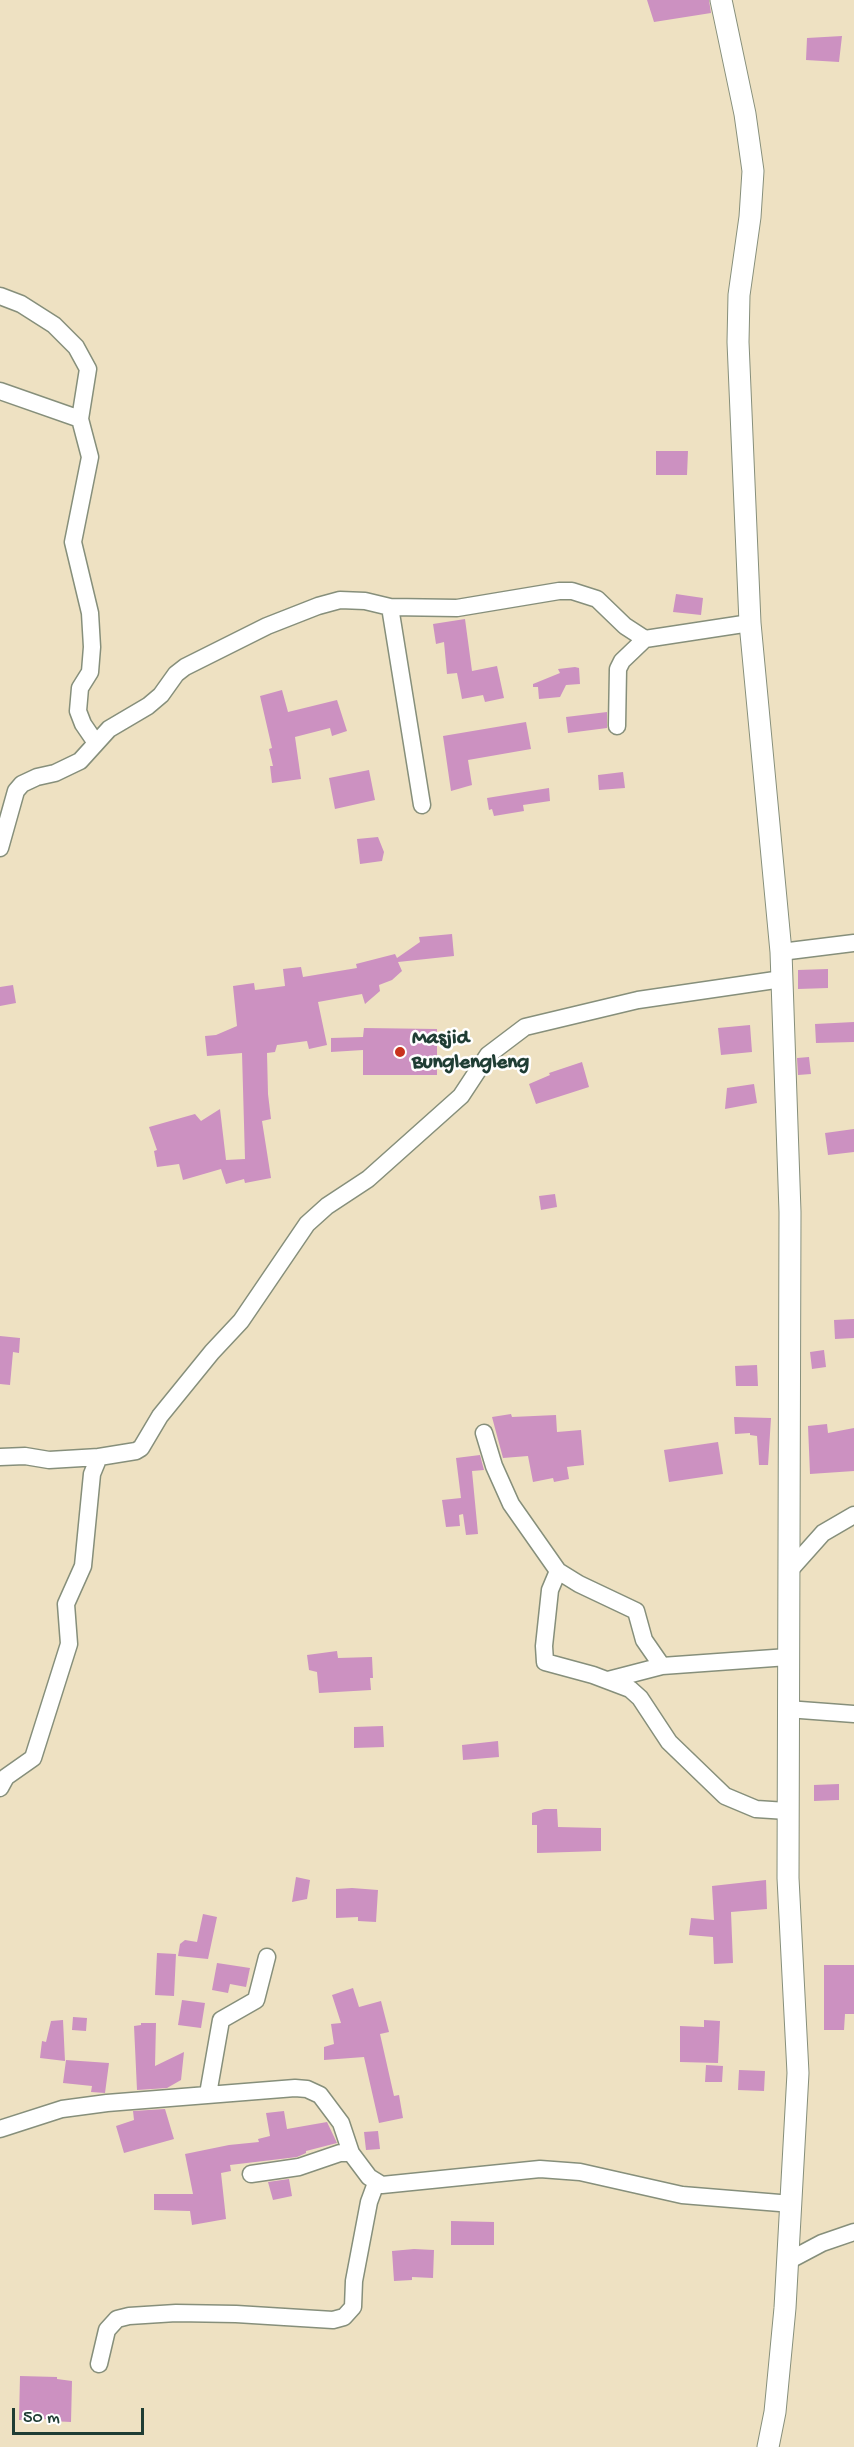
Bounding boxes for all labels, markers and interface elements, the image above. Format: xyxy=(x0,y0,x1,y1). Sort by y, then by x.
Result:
place label: Masjid Bunglengleng xyxy=(412,1027,529,1077)
marker: Masjid Bunglengleng xyxy=(393,1045,407,1059)
scale bar xyxy=(15,2396,147,2434)
text: 50 m xyxy=(23,2408,60,2429)

